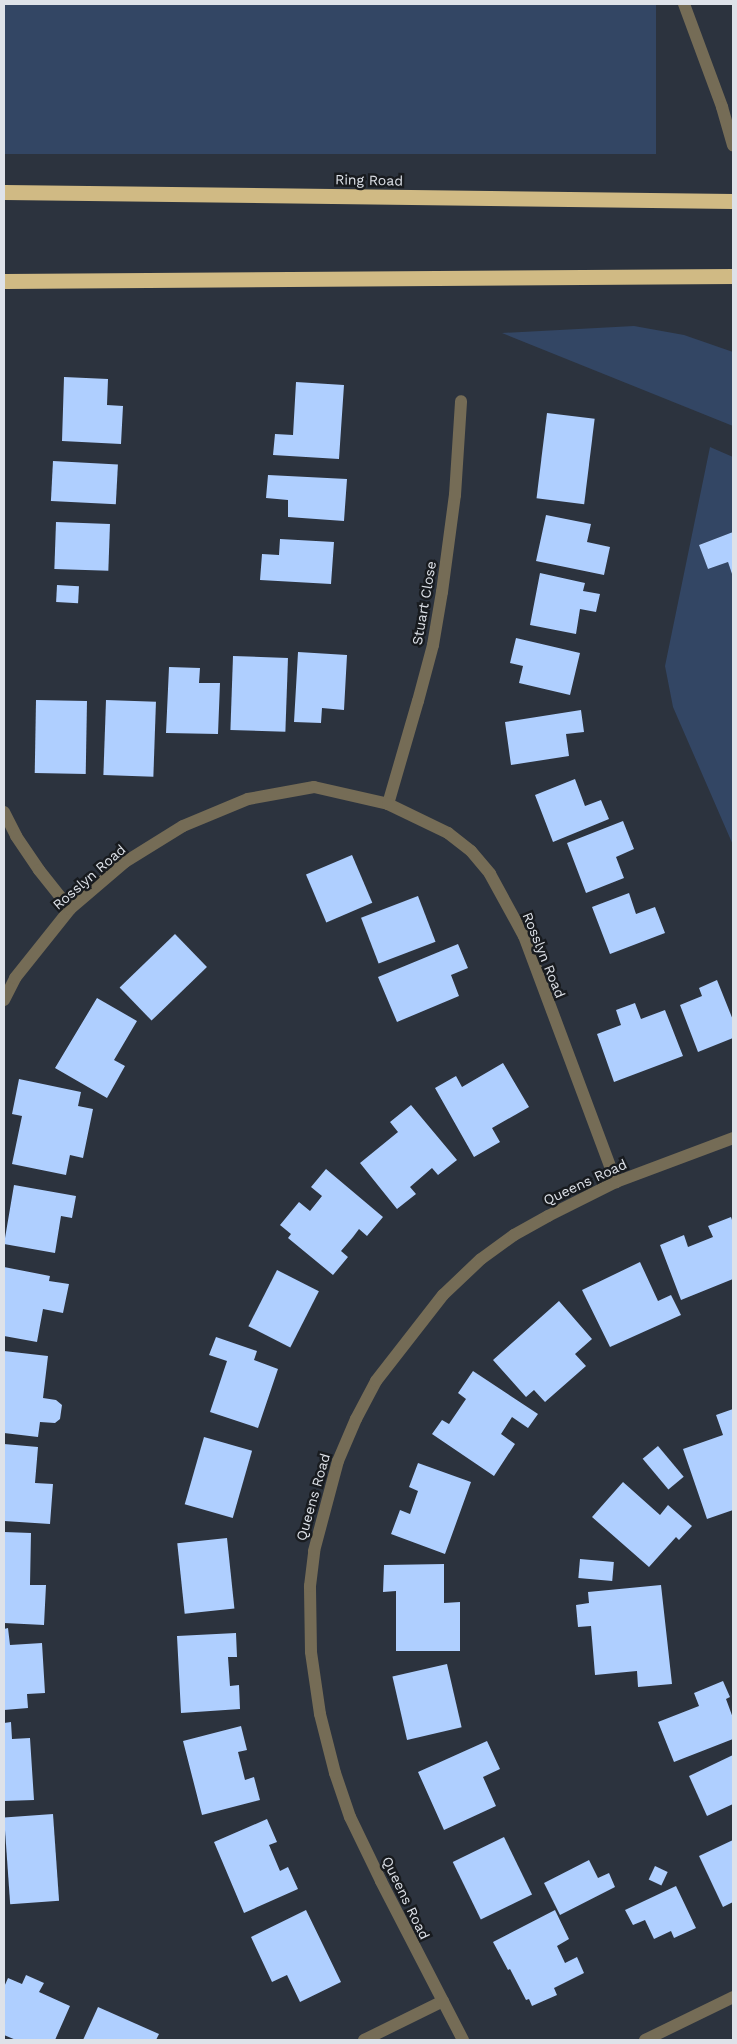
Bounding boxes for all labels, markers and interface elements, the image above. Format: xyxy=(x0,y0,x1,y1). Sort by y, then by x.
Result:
street label: Ring Road xyxy=(335,171,403,189)
street label: Stuart Close xyxy=(408,560,440,646)
street label: Rosslyn Road xyxy=(49,841,129,913)
street label: Rosslyn Road xyxy=(519,910,569,1000)
street label: Queens Road xyxy=(541,1155,629,1209)
street label: Queens Road xyxy=(292,1451,334,1543)
street label: Queens Road xyxy=(379,1854,433,1942)

